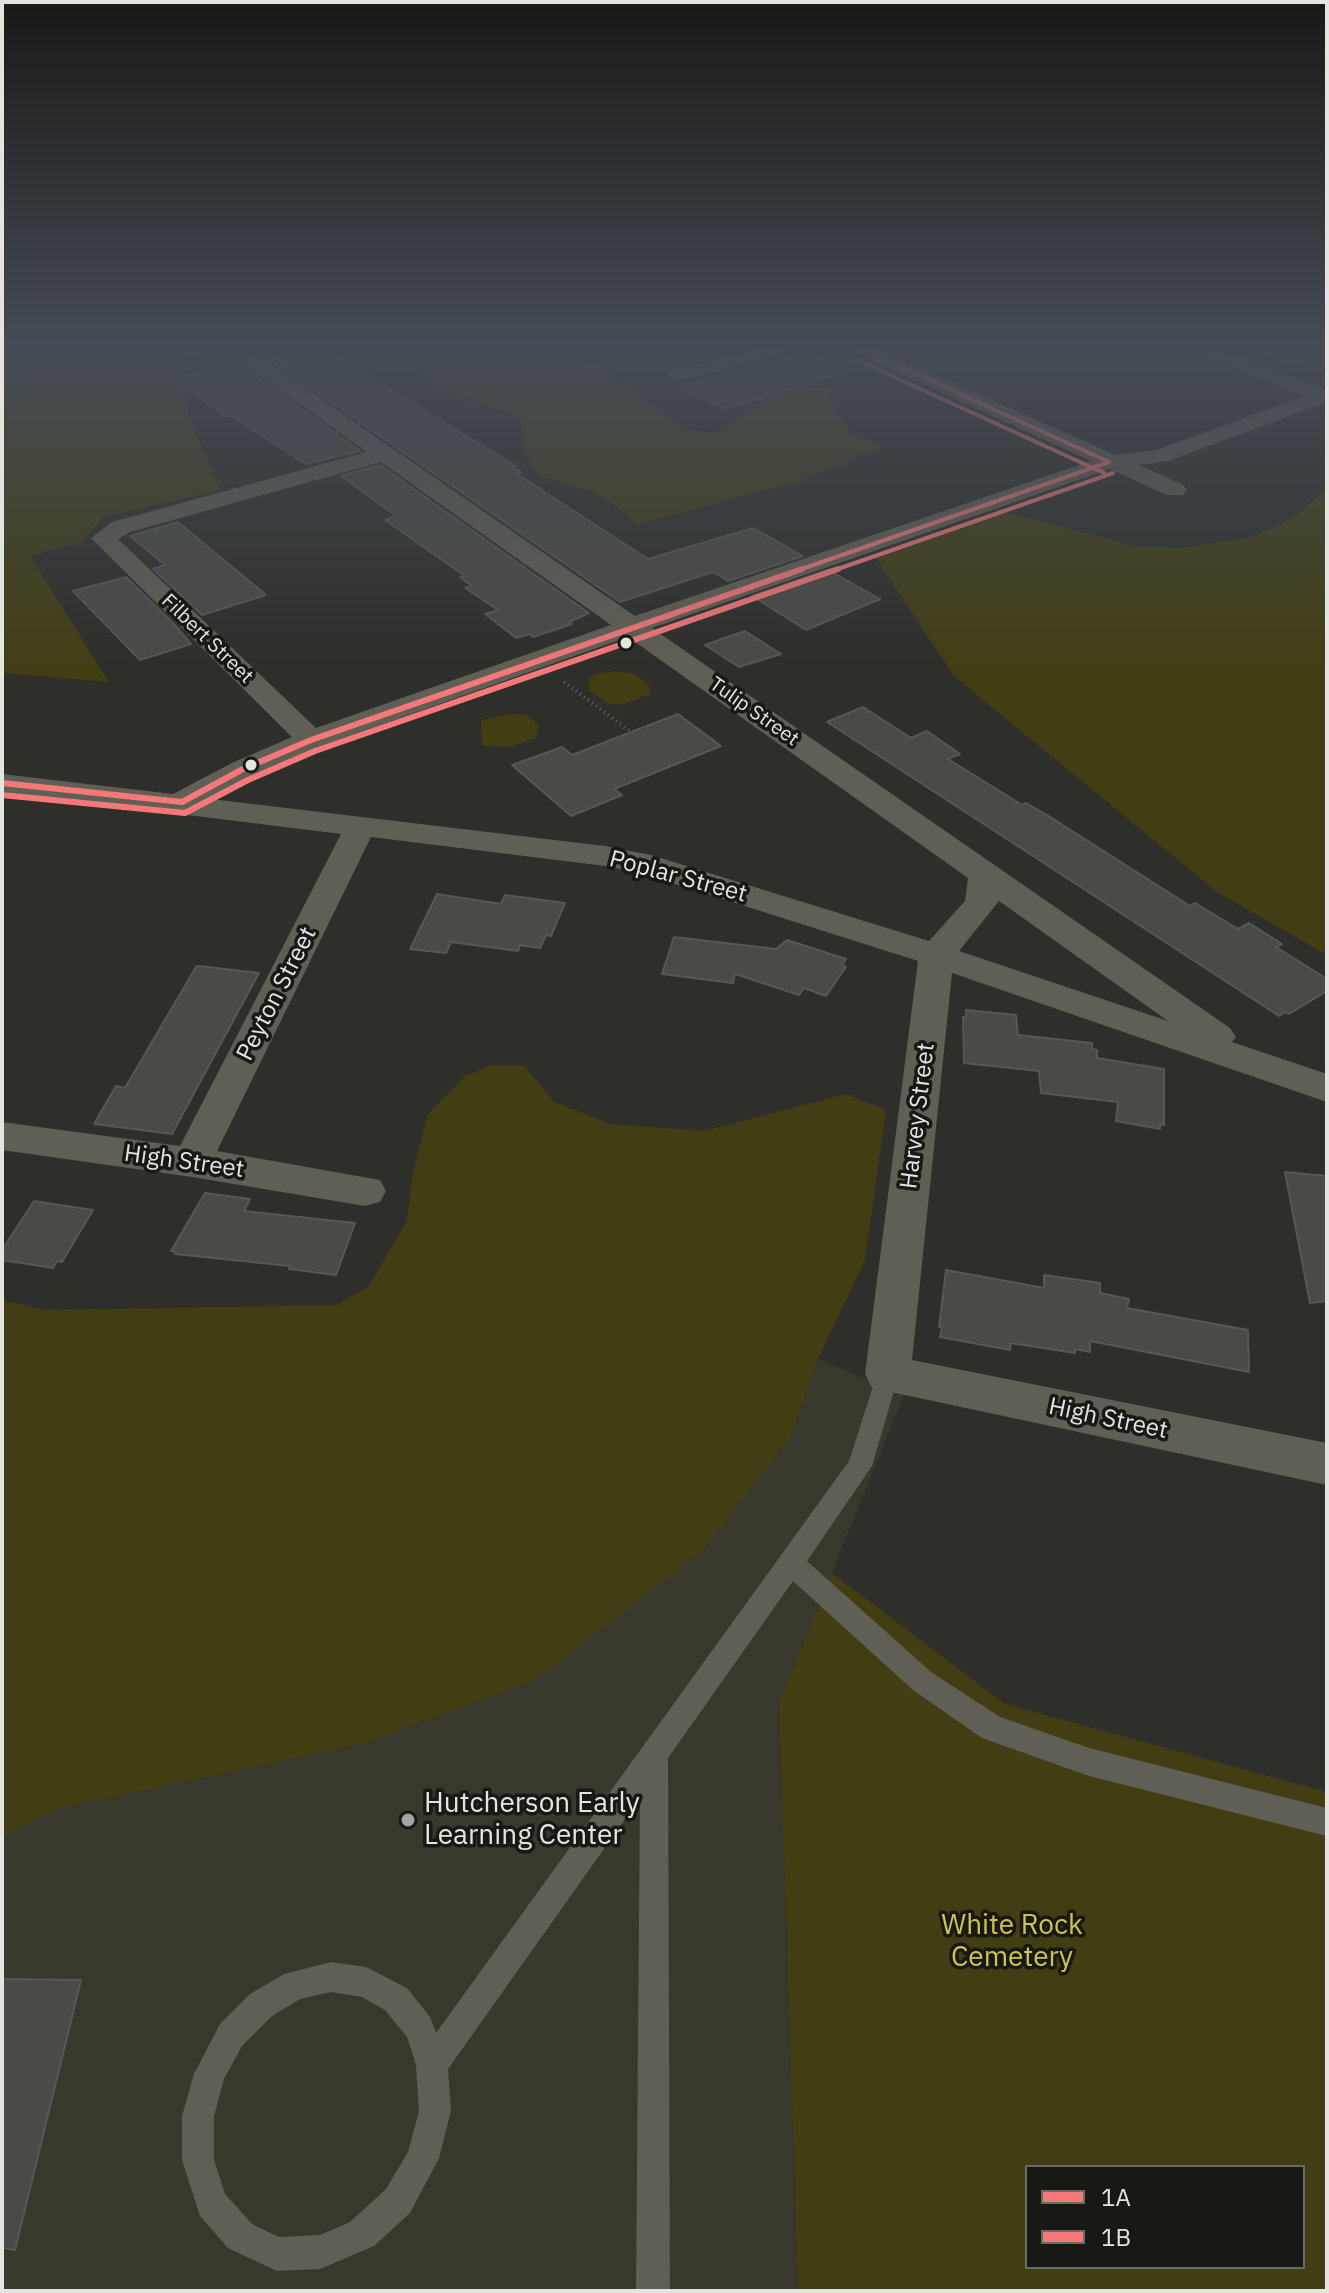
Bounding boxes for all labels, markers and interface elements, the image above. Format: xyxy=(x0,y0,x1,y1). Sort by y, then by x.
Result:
street label: Filbert Street xyxy=(156,589,258,689)
unlabelled marker xyxy=(618,635,634,651)
street label: Tulip Street xyxy=(705,673,803,751)
unlabelled marker xyxy=(243,757,259,773)
street label: Poplar Street xyxy=(606,845,750,909)
street label: Peyton Street xyxy=(231,922,323,1066)
street label: Harvey Street xyxy=(895,1041,941,1191)
street label: High Street xyxy=(122,1139,246,1185)
street label: High Street xyxy=(1046,1392,1170,1446)
place label: Hutcherson Early Learning Center xyxy=(424,1787,640,1853)
marker: Hutcherson Early Learning Center xyxy=(399,1811,417,1829)
park label: White Rock Cemetery xyxy=(941,1909,1083,1975)
legend xyxy=(1025,2165,1305,2269)
text: 1A xyxy=(1101,2181,1131,2213)
text: 1B xyxy=(1101,2221,1131,2253)

